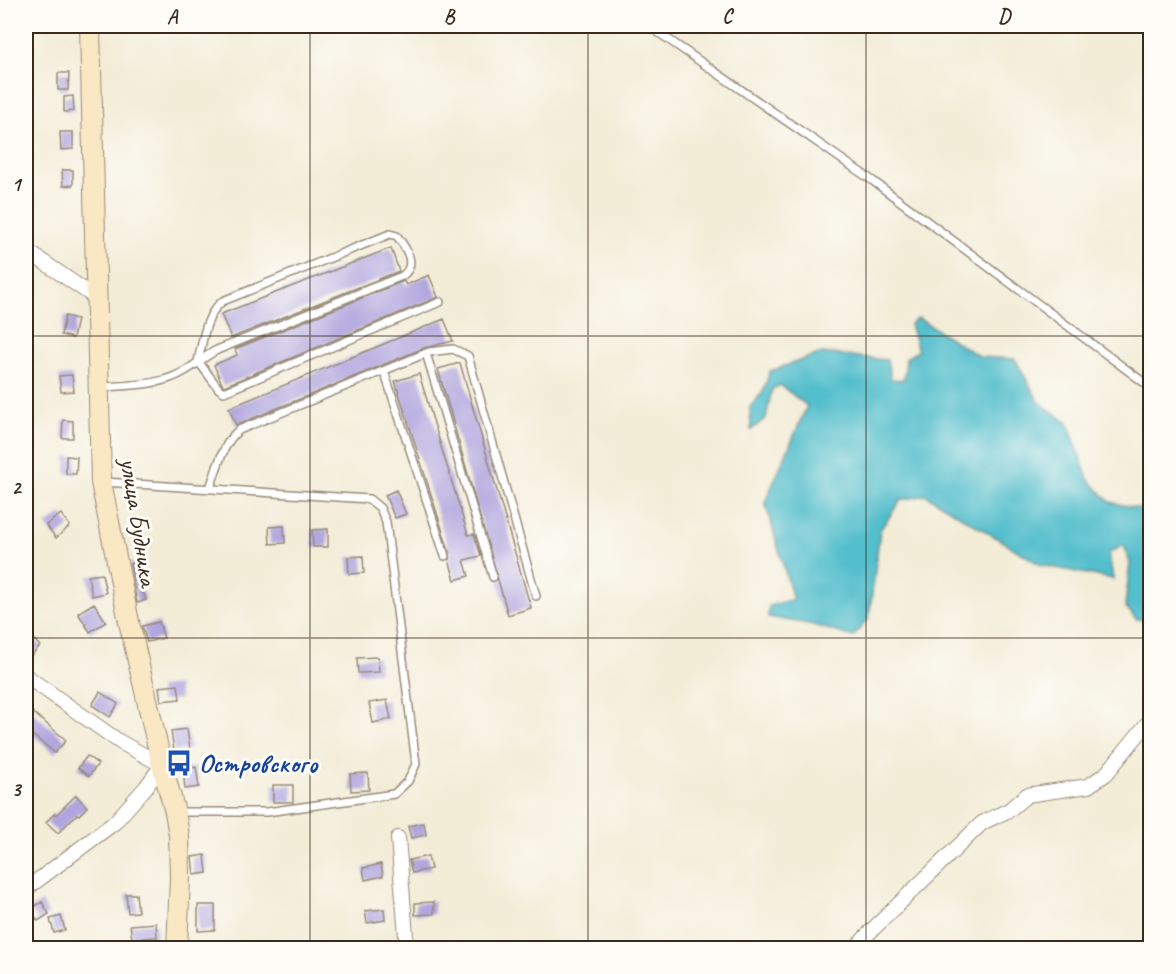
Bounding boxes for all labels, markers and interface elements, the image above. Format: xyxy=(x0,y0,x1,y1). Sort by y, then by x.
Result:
text: A xyxy=(167,4,179,29)
text: B xyxy=(444,4,456,29)
text: C xyxy=(722,4,734,29)
text: D xyxy=(998,4,1012,29)
text: 1 xyxy=(12,172,23,197)
street label: улица Будника xyxy=(112,454,166,591)
text: 2 xyxy=(12,475,23,500)
place label: Островского xyxy=(199,747,319,780)
bus stop icon: Островского xyxy=(164,748,194,778)
text: 3 xyxy=(12,777,23,802)

